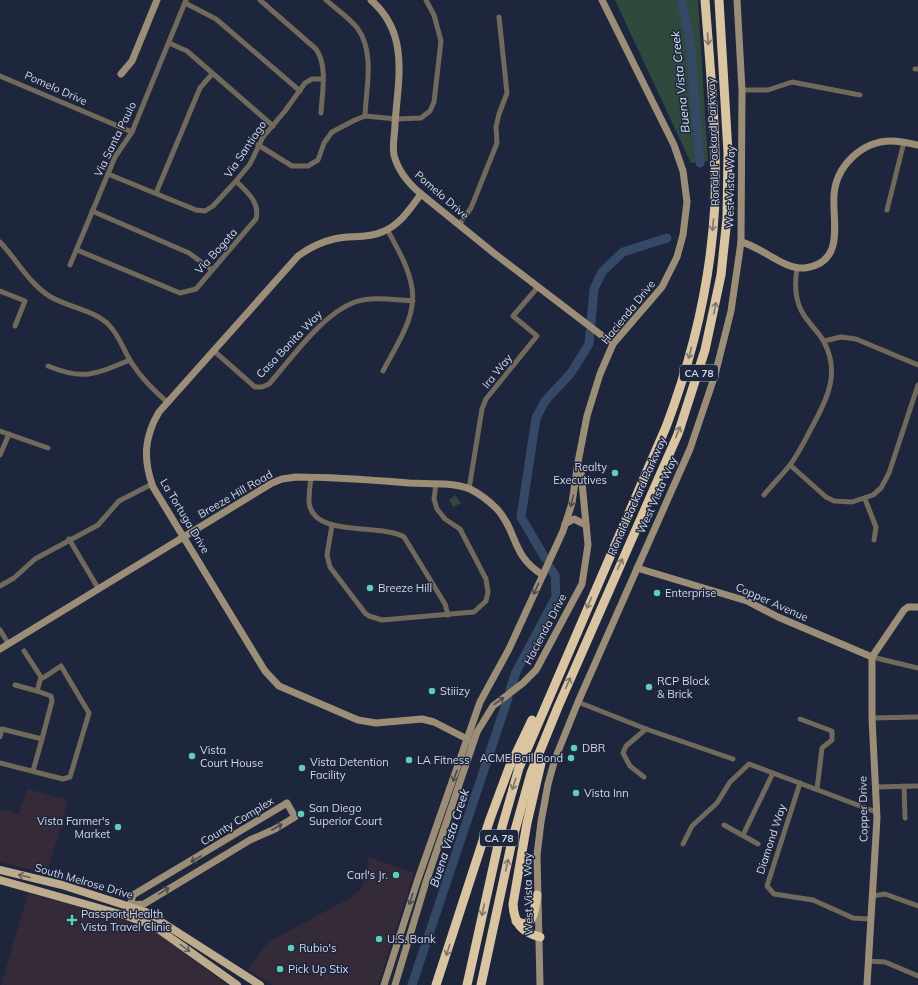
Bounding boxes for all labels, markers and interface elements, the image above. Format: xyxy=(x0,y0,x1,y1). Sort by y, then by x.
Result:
water label: Buena Vista Creek xyxy=(667,30,693,134)
one-way arrow xyxy=(704,32,711,45)
street label: Pomelo Drive xyxy=(22,68,90,108)
street label: Ronald Packard Parkway xyxy=(704,78,722,206)
street label: Via Santa Paulo xyxy=(91,99,139,179)
street label: Via Santiago xyxy=(221,118,269,180)
street label: West Vista Way xyxy=(722,145,738,228)
street label: Pomelo Drive xyxy=(412,168,472,222)
one-way arrow xyxy=(709,218,716,231)
street label: Via Bogota xyxy=(192,225,240,277)
street label: Hacienda Drive xyxy=(598,277,658,347)
one-way arrow xyxy=(711,302,719,315)
street label: Casa Bonita Way xyxy=(253,307,325,381)
one-way arrow xyxy=(686,346,694,359)
street label: Ira Way xyxy=(479,351,515,391)
road number: CA 78 xyxy=(680,365,718,381)
one-way arrow xyxy=(675,427,683,439)
street label: Ronald Packard Parkway xyxy=(605,434,670,557)
street label: West Vista Way xyxy=(634,454,680,536)
place label: Realty Executives xyxy=(553,460,607,487)
street label: Breeze Hill Road xyxy=(195,467,275,521)
marker: Realty Executives xyxy=(610,468,620,478)
street label: La Tortuga Drive xyxy=(157,476,213,556)
one-way arrow xyxy=(568,494,575,507)
one-way arrow xyxy=(617,559,625,571)
street label: Copper Avenue xyxy=(734,580,810,624)
place label: Breeze Hill xyxy=(378,581,432,595)
marker: Breeze Hill xyxy=(365,583,375,593)
one-way arrow xyxy=(532,583,539,595)
place label: Enterprise xyxy=(665,586,716,600)
marker: Enterprise xyxy=(652,588,662,598)
street label: Hacienda Drive xyxy=(520,591,570,667)
one-way arrow xyxy=(585,596,592,608)
place label: RCP Block & Brick xyxy=(657,674,710,701)
one-way arrow xyxy=(565,678,573,690)
marker: RCP Block & Brick xyxy=(644,682,654,692)
place label: Stiiizy xyxy=(440,684,470,698)
marker: Stiiizy xyxy=(427,686,437,696)
one-way arrow xyxy=(494,697,505,706)
place label: DBR xyxy=(582,741,606,755)
place label: Vista Court House xyxy=(200,743,263,770)
marker: DBR xyxy=(569,743,579,753)
marker: Vista Court House xyxy=(187,751,197,761)
place label: ACME Bail Bond xyxy=(480,751,563,765)
place label: LA Fitness xyxy=(417,753,470,767)
marker: ACME Bail Bond xyxy=(566,753,576,763)
place label: Vista Detention Facility xyxy=(310,755,389,782)
marker: LA Fitness xyxy=(404,755,414,765)
marker: Vista Detention Facility xyxy=(297,763,307,773)
one-way arrow xyxy=(450,770,458,782)
street label: Copper Drive xyxy=(855,776,871,842)
one-way arrow xyxy=(510,777,517,790)
water label: Buena Vista Creek xyxy=(426,786,472,889)
place label: Vista Inn xyxy=(584,786,629,800)
marker: Vista Inn xyxy=(571,788,581,798)
street label: County Complex xyxy=(198,794,276,848)
place label: San Diego Superior Court xyxy=(309,801,383,828)
street label: Diamond Way xyxy=(753,802,789,876)
marker: San Diego Superior Court xyxy=(296,809,306,819)
place label: Vista Farmer's Market xyxy=(37,814,110,841)
marker: Vista Farmer's Market xyxy=(113,822,123,832)
one-way arrow xyxy=(271,823,283,831)
road number: CA 78 xyxy=(480,830,518,846)
street label: West Vista Way xyxy=(520,852,536,935)
one-way arrow xyxy=(190,855,202,863)
one-way arrow xyxy=(503,859,511,872)
street label: South Melrose Drive xyxy=(33,860,135,902)
place label: Carl's Jr. xyxy=(347,868,388,882)
marker: Carl's Jr. xyxy=(391,870,401,880)
one-way arrow xyxy=(18,872,31,879)
one-way arrow xyxy=(158,887,169,895)
one-way arrow xyxy=(407,892,414,905)
one-way arrow xyxy=(479,903,487,916)
place label: Passport Health Vista Travel Clinic xyxy=(81,907,171,934)
marker: Passport Health Vista Travel Clinic xyxy=(66,914,78,926)
place label: U.S. Bank xyxy=(387,932,436,946)
marker: U.S. Bank xyxy=(374,934,384,944)
place label: Rubio's xyxy=(299,941,336,955)
marker: Rubio's xyxy=(286,943,296,953)
one-way arrow xyxy=(180,944,191,952)
one-way arrow xyxy=(443,944,451,956)
place label: Pick Up Stix xyxy=(288,962,349,976)
marker: Pick Up Stix xyxy=(275,964,285,974)

